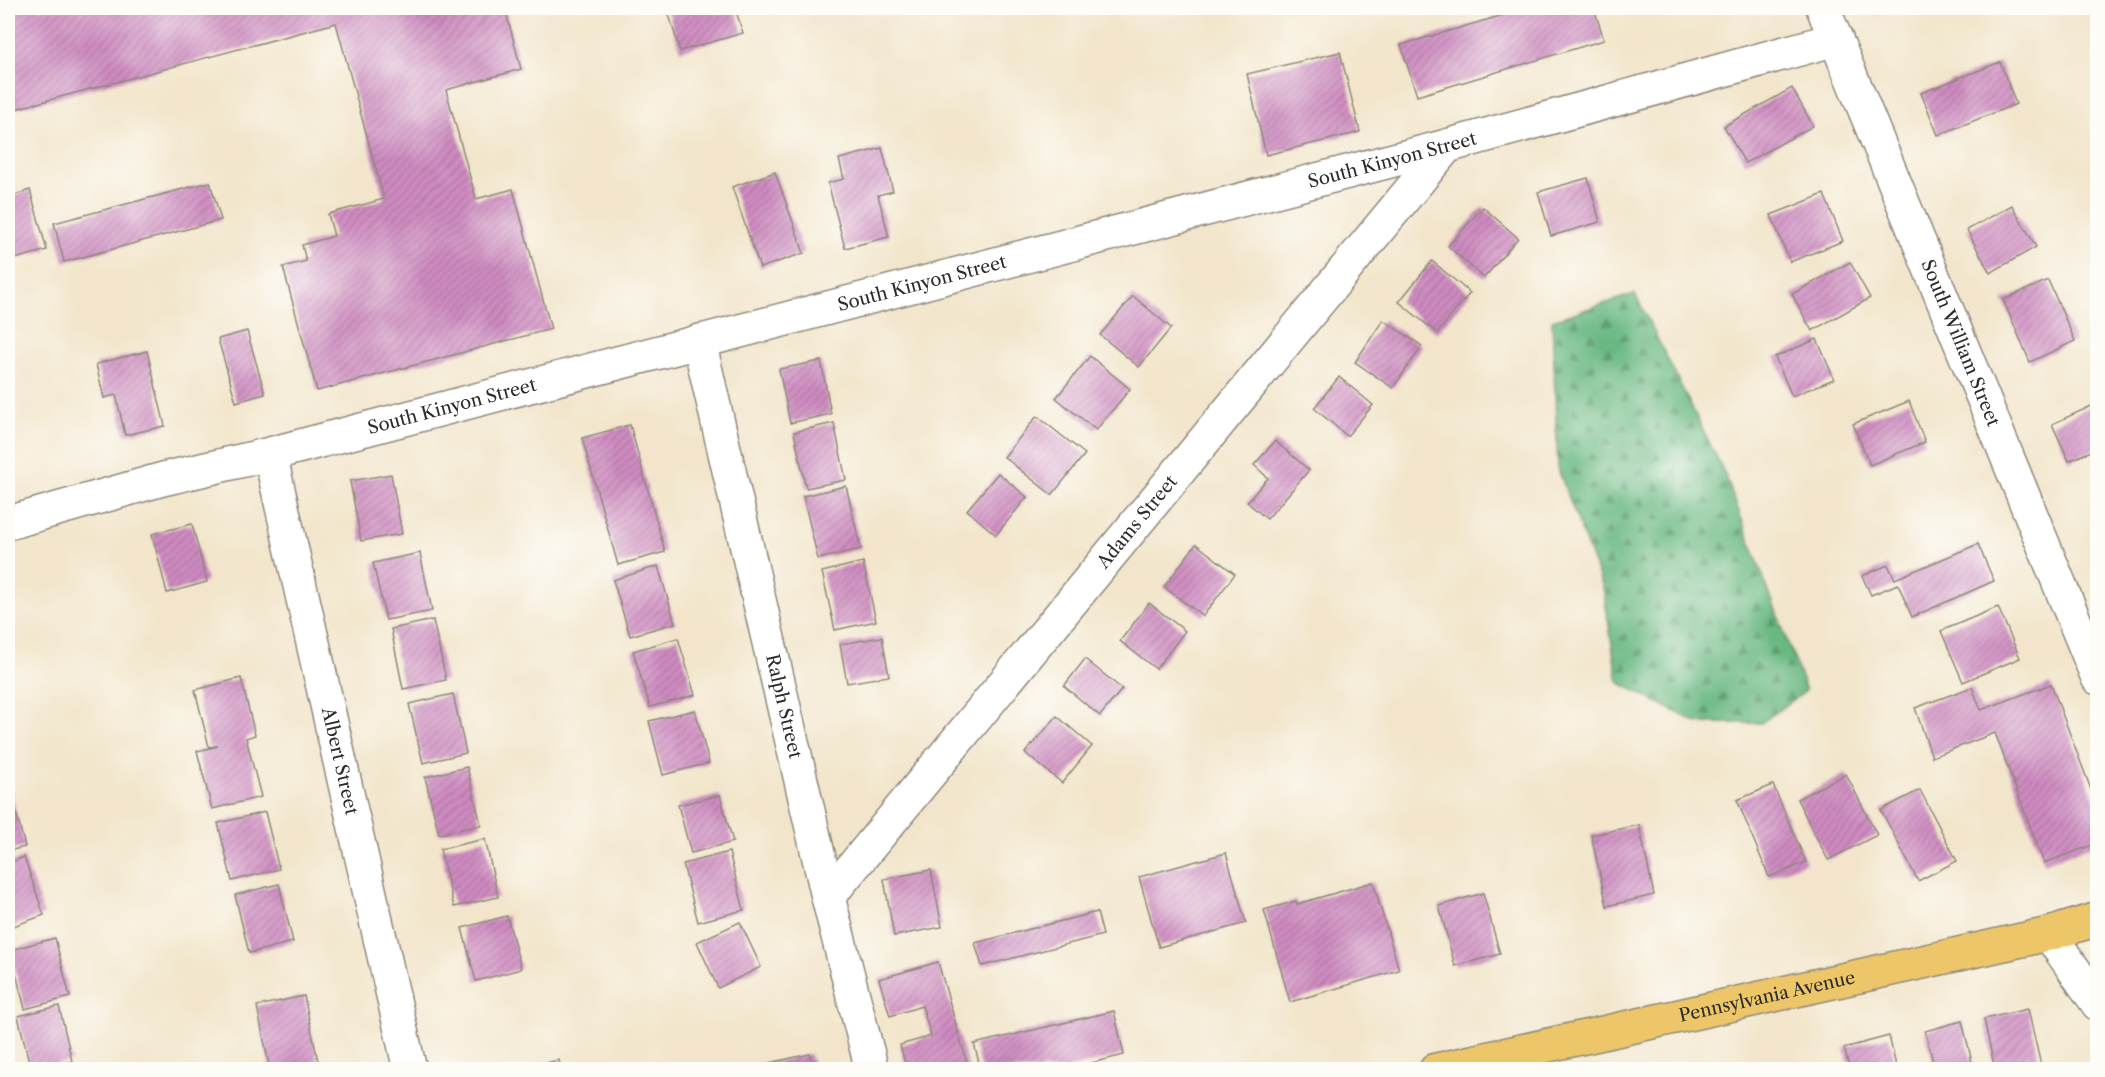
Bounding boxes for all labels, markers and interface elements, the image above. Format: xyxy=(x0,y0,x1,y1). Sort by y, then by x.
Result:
street label: South Kinyon Street xyxy=(1305,127,1480,193)
street label: South Kinyon Street xyxy=(835,251,1009,316)
street label: South William Street xyxy=(1916,256,2005,430)
street label: South Kinyon Street xyxy=(365,374,539,439)
street label: Adams Street xyxy=(1092,470,1182,574)
street label: Ralph Street xyxy=(761,652,807,761)
street label: Albert Street xyxy=(317,704,363,818)
street label: Pennsylvania Avenue xyxy=(1677,966,1857,1027)

